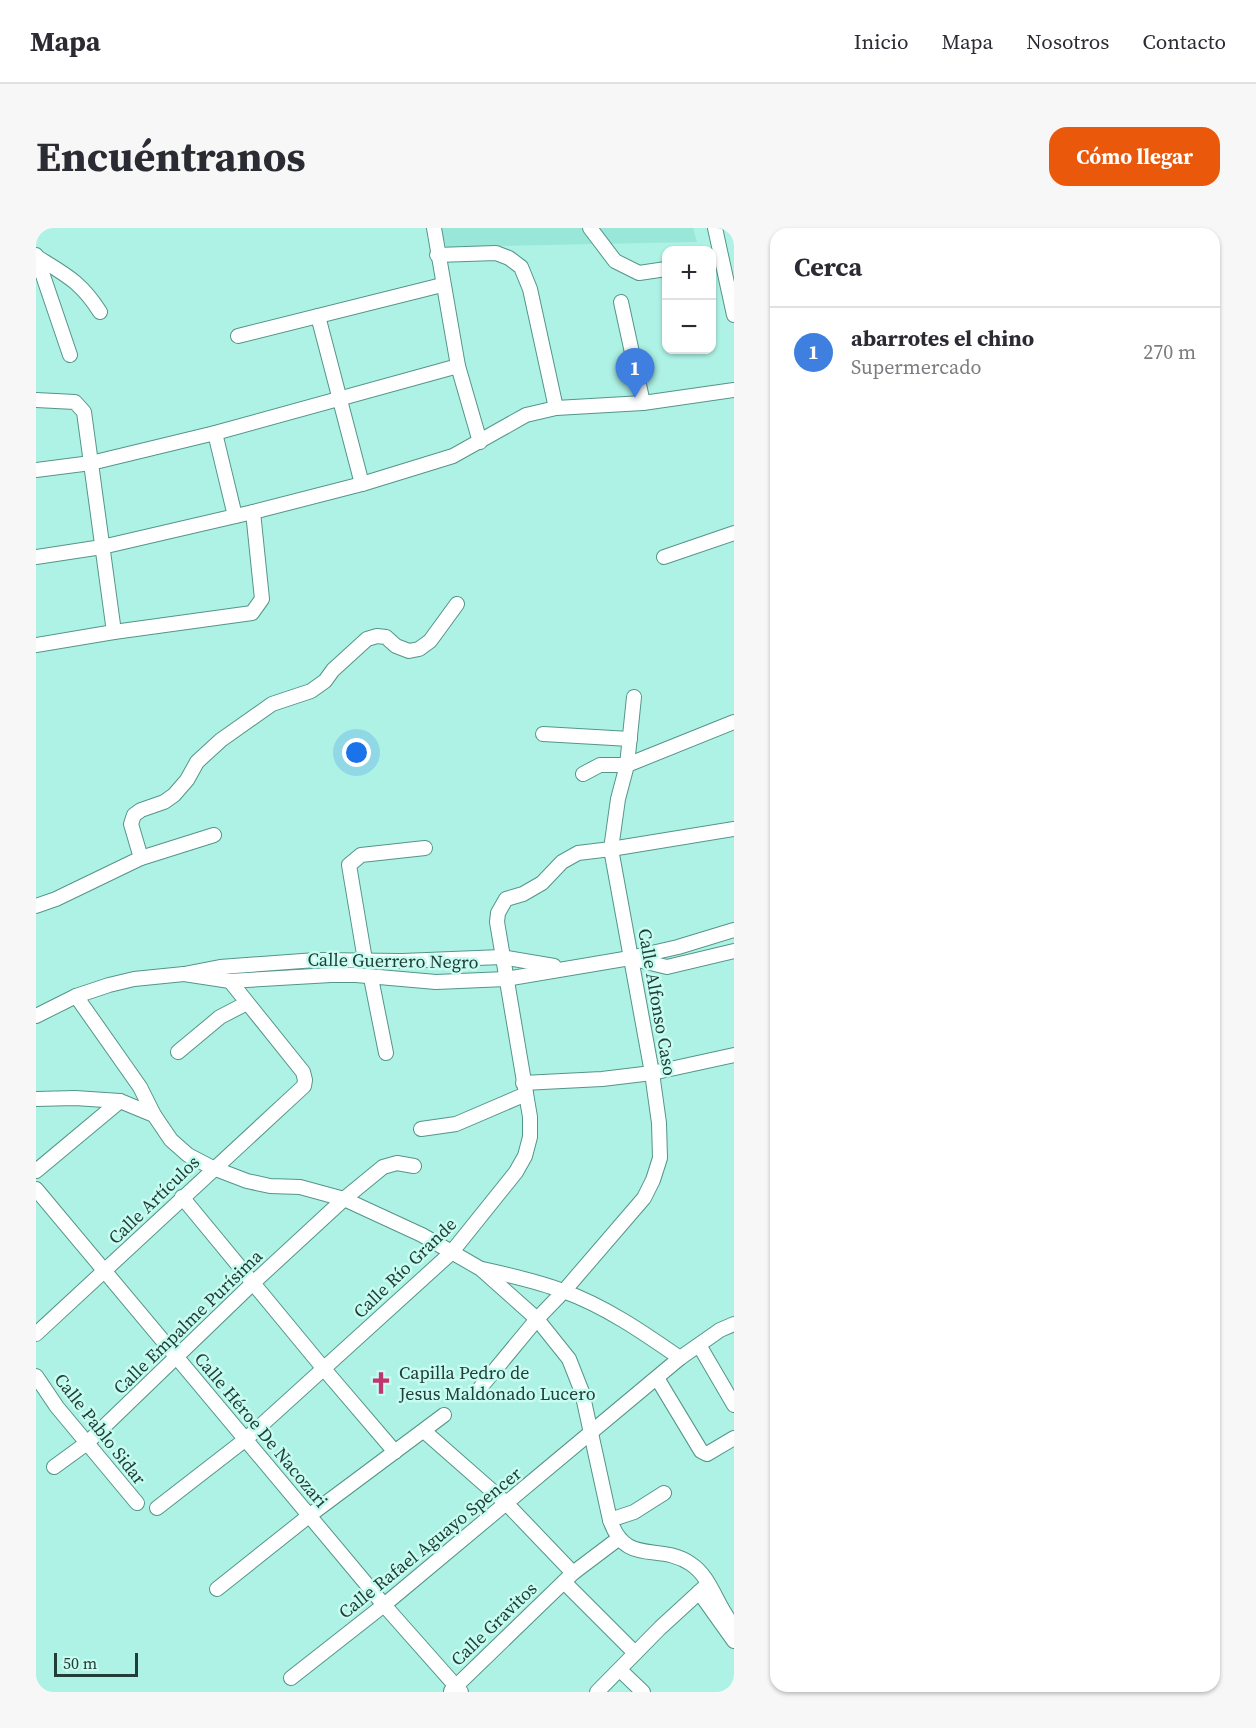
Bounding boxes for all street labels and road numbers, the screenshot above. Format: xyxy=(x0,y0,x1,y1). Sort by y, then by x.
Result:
street label: Calle Alfonso Caso xyxy=(632,926,683,1078)
street label: Calle Guerrero Negro xyxy=(307,947,479,974)
street label: Calle Artículos xyxy=(102,1150,205,1250)
street label: Calle Río Grande xyxy=(347,1212,462,1323)
street label: Calle Empalme Purísima xyxy=(108,1243,268,1400)
street label: Calle Héroe De Nacozari xyxy=(189,1347,334,1513)
street label: Calle Pablo Sidar xyxy=(49,1368,152,1490)
street label: Calle Rafael Aguayo Spencer xyxy=(333,1461,527,1624)
street label: Calle Gravitos xyxy=(445,1576,542,1671)

